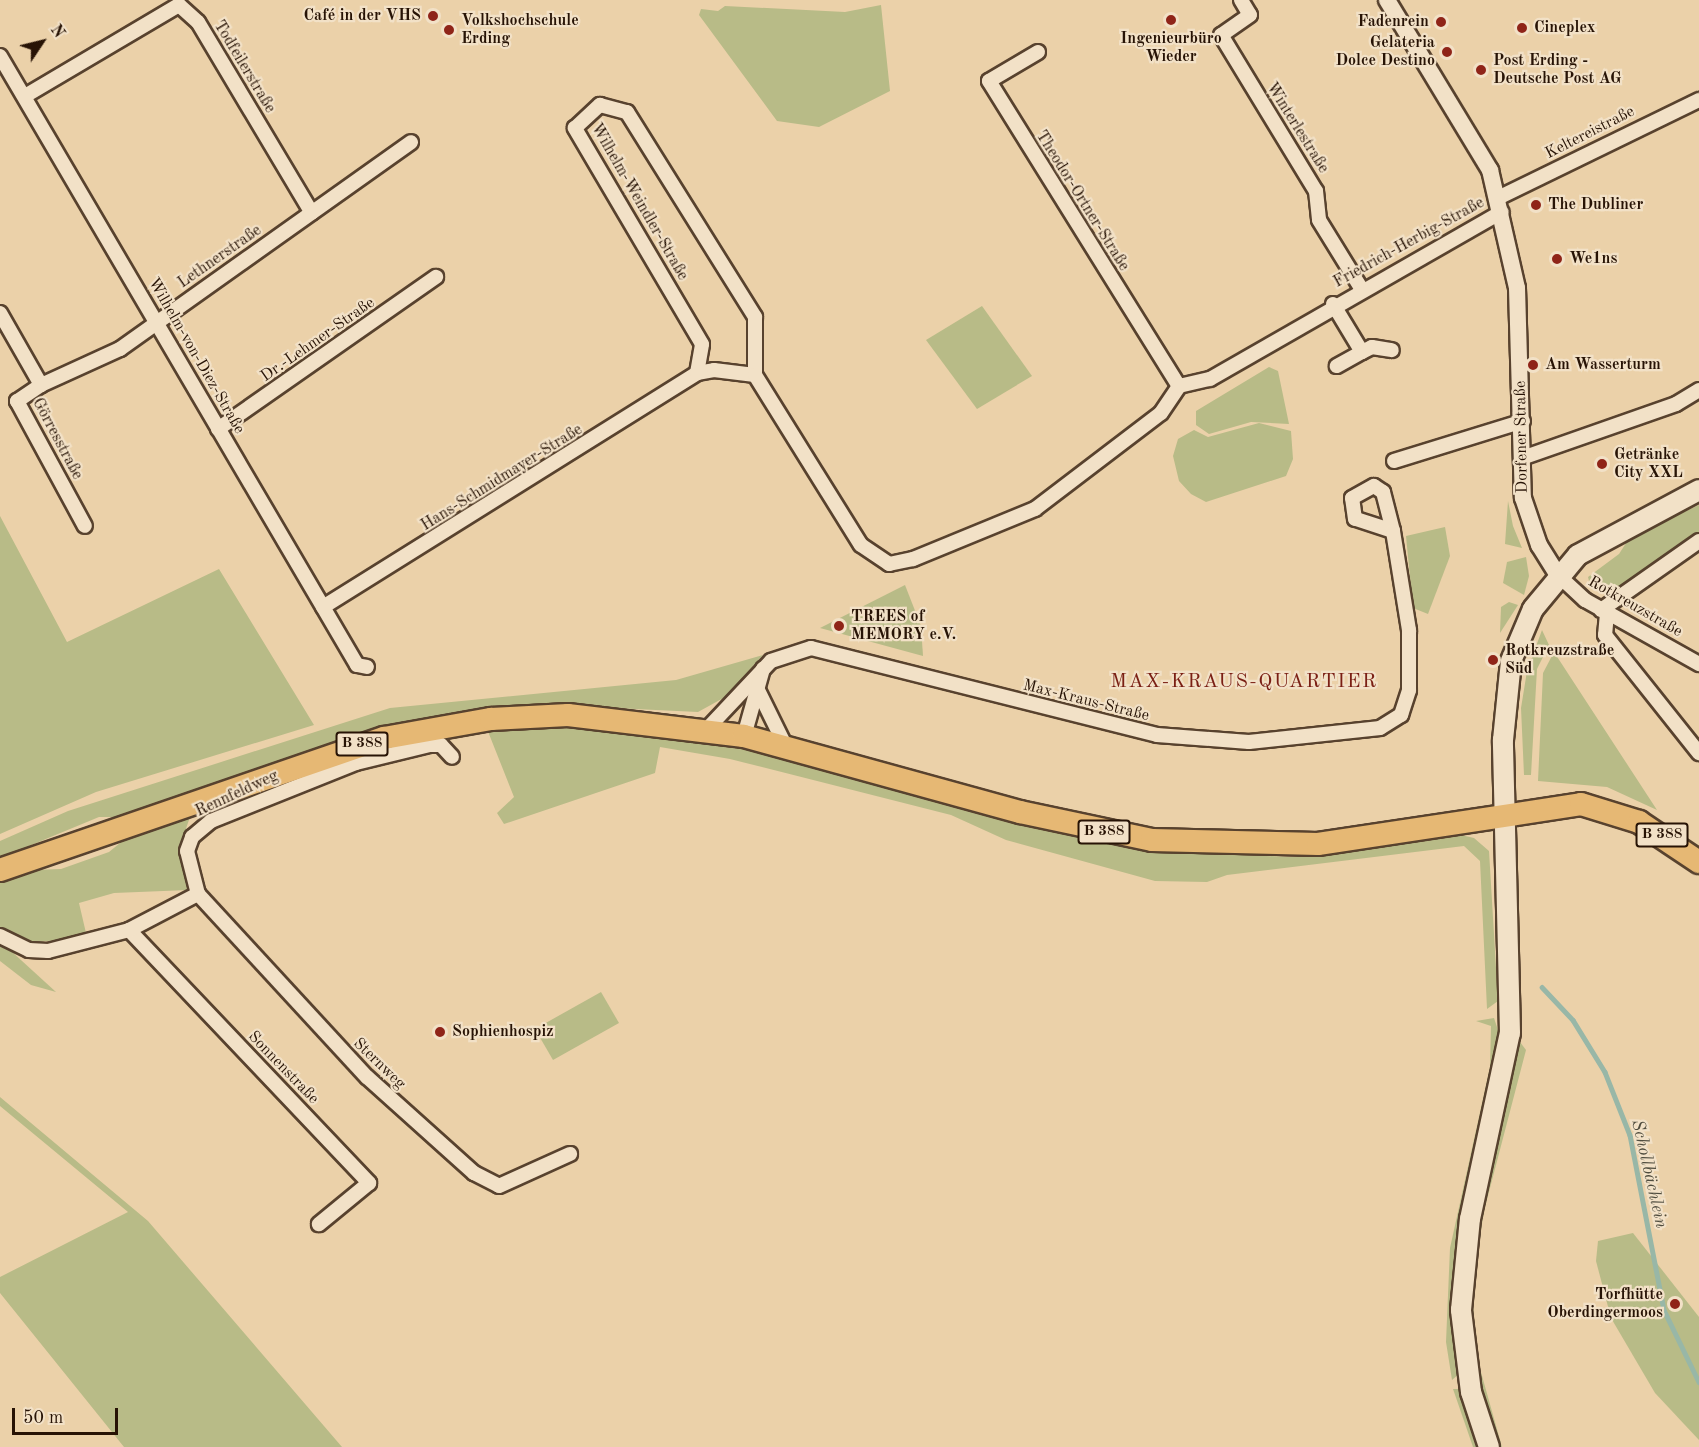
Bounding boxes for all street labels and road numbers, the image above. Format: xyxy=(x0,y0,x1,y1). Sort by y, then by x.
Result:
street label: Todfeilerstraße xyxy=(209,17,279,117)
street label: Winterlestraße xyxy=(1261,79,1333,177)
street label: Keltereistraße xyxy=(1542,102,1638,164)
street label: Wilhelm-Weindler-Straße xyxy=(586,120,692,284)
street label: Theodor-Ortner-Straße xyxy=(1031,127,1133,275)
street label: Friedrich-Herbig-Straße xyxy=(1330,194,1488,292)
street label: Lethnerstraße xyxy=(174,221,266,293)
street label: Wilhelm-von-Diez-Straße xyxy=(143,275,249,437)
street label: Dr.-Lehmer-Straße xyxy=(257,294,379,386)
street label: Dorfener Straße xyxy=(1511,381,1533,493)
street label: Görresstraße xyxy=(27,395,87,483)
street label: Hans-Schmidmayer-Straße xyxy=(418,420,586,536)
street label: Rotkreuzstraße xyxy=(1584,572,1686,642)
street label: Max-Kraus-Straße xyxy=(1021,676,1151,726)
road number: B 388 xyxy=(335,732,389,756)
street label: Rennfeldweg xyxy=(193,766,281,822)
road number: B 388 xyxy=(1077,820,1131,844)
road number: B 388 xyxy=(1635,823,1689,847)
street label: Sonnenstraße xyxy=(243,1028,323,1108)
street label: Sternweg xyxy=(349,1034,409,1094)

